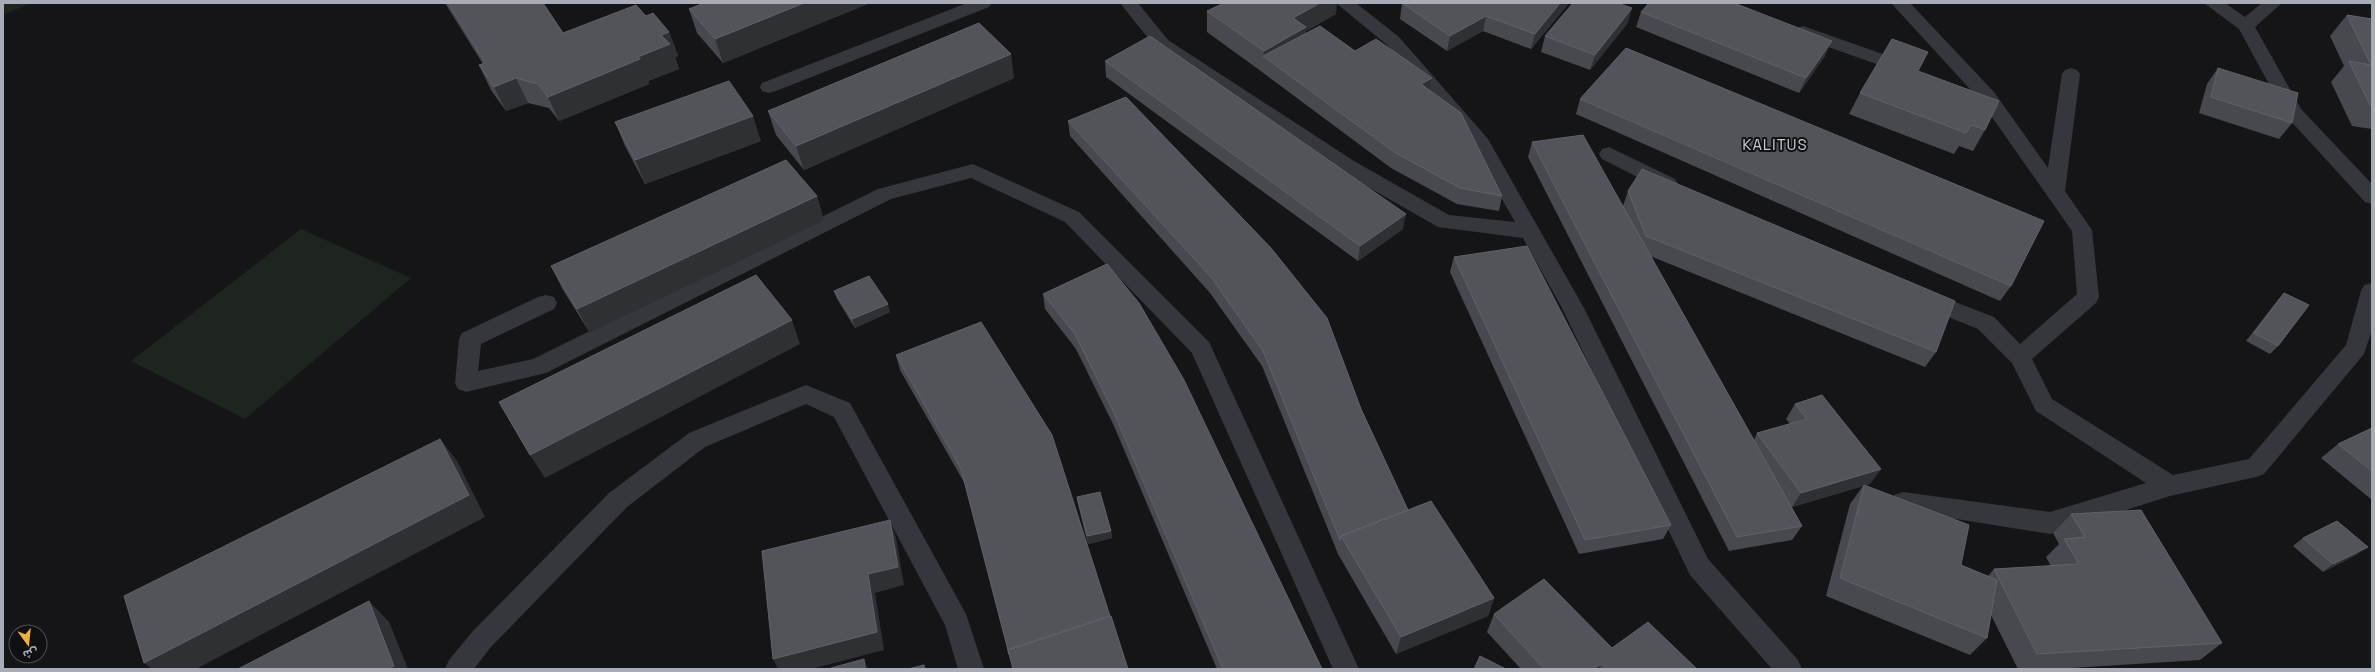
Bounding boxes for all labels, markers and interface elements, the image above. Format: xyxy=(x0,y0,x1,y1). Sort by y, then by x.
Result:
district label: KALITUS xyxy=(1742,135,1808,154)
north arrow xyxy=(8,624,48,664)
text: ش xyxy=(21,645,40,662)

